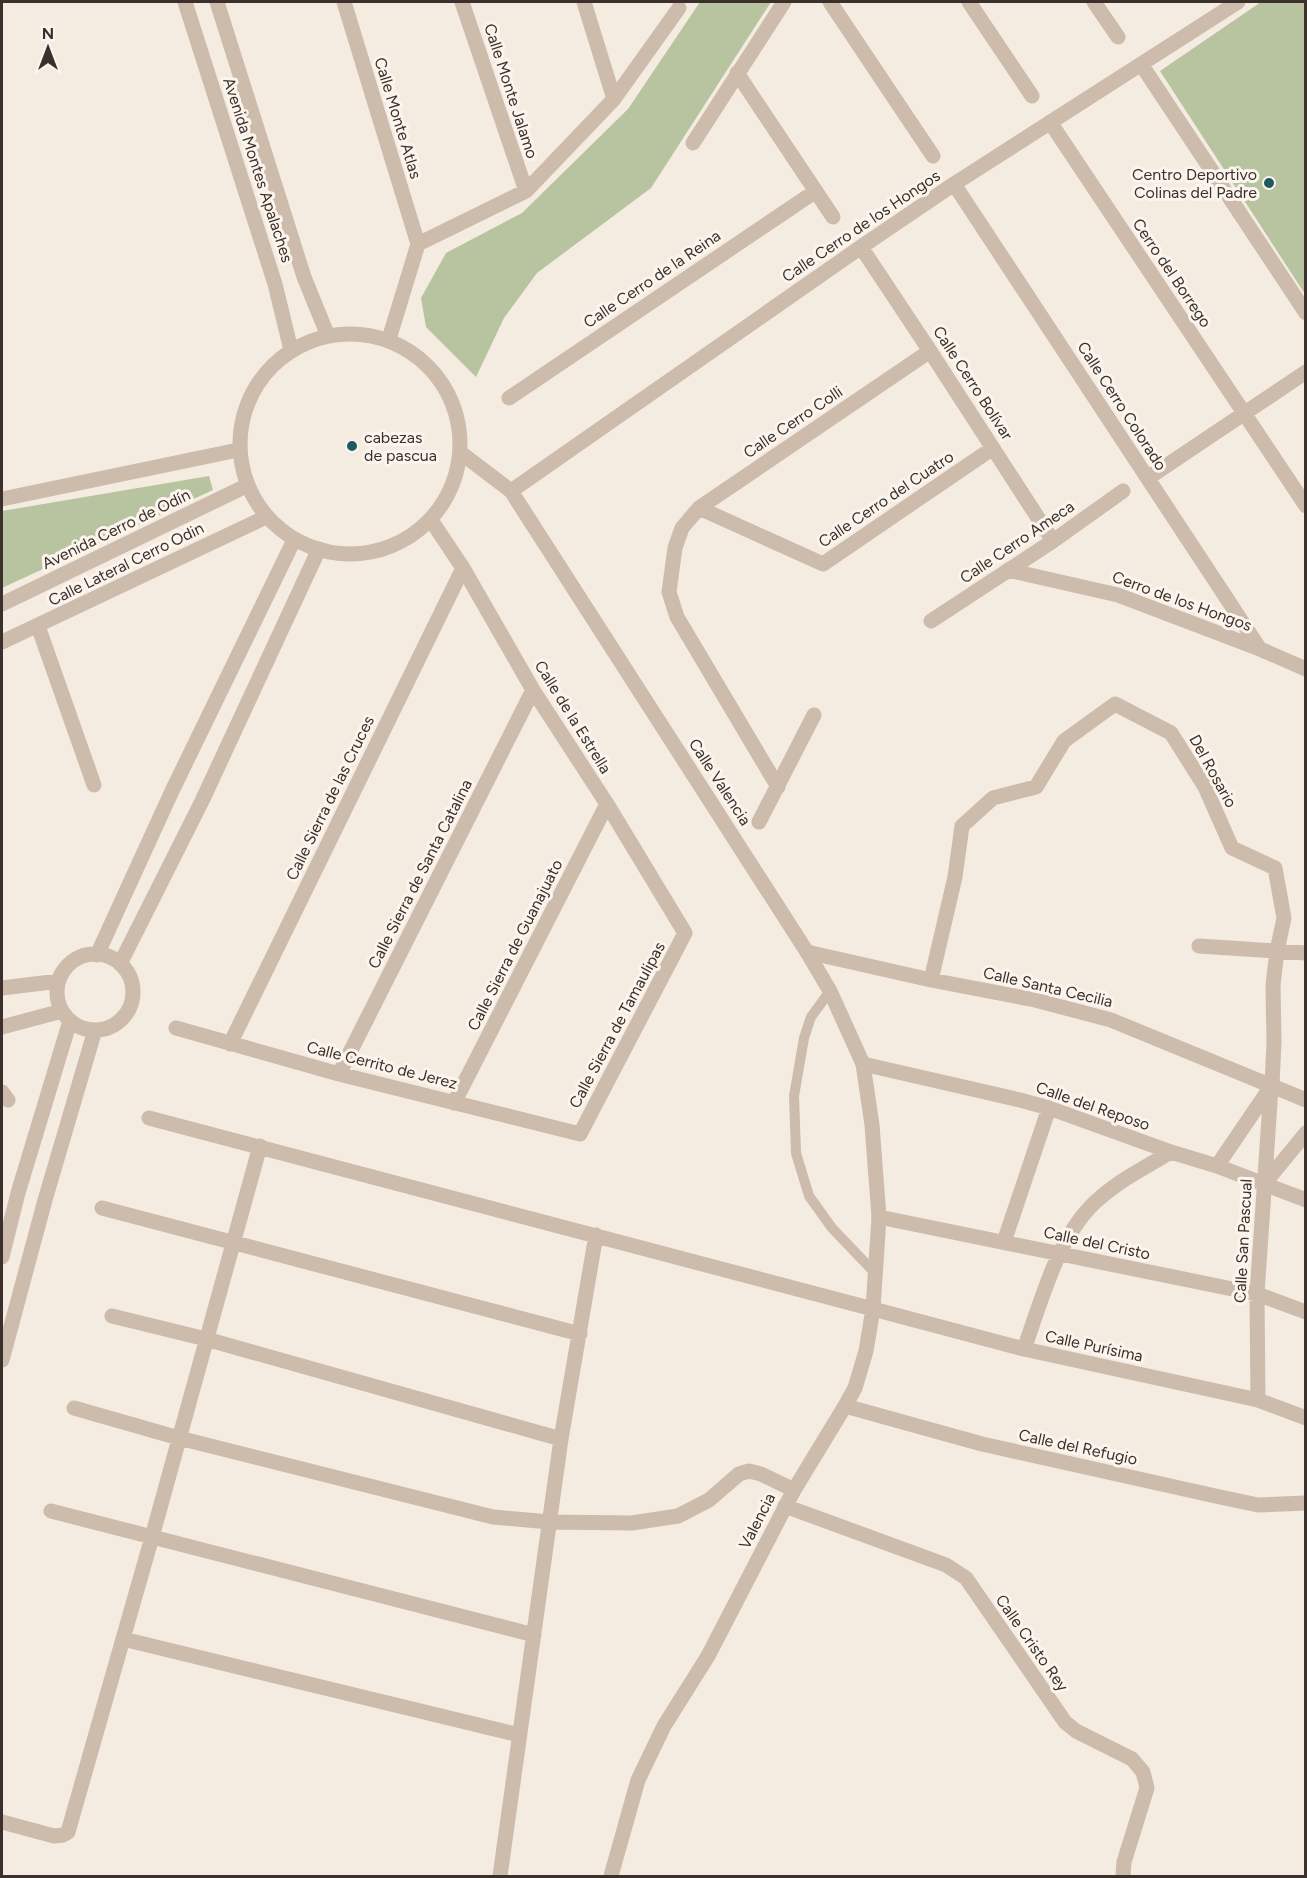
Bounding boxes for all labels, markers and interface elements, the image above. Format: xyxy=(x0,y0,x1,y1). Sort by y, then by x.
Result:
north arrow xyxy=(18,18,78,78)
street label: Calle Monte Jalamo xyxy=(480,21,542,161)
text: N xyxy=(42,24,54,43)
street label: Calle Monte Atlas xyxy=(371,55,425,181)
street label: Avenida Montes Apalaches xyxy=(219,75,297,265)
place label: Centro Deportivo Colinas del Padre xyxy=(1132,165,1257,202)
street label: Calle Cerro de los Hongos xyxy=(778,166,944,286)
marker: Centro Deportivo Colinas del Padre xyxy=(1262,176,1276,190)
street label: Cerro del Borrego xyxy=(1129,215,1215,331)
street label: Calle Cerro de la Reina xyxy=(580,226,724,332)
street label: Calle Cerro Bolívar xyxy=(929,323,1017,444)
street label: Calle Cerro Colorado xyxy=(1073,338,1171,474)
street label: Calle Cerro Colli xyxy=(740,382,846,462)
place label: cabezas de pascua xyxy=(364,428,437,465)
marker: cabezas de pascua xyxy=(345,439,359,453)
street label: Calle Cerro del Cuatro xyxy=(815,447,957,551)
street label: Avenida Cerro de Odín xyxy=(39,485,193,573)
street label: Calle Cerro Ameca xyxy=(956,497,1078,587)
street label: Calle Lateral Cerro Odin xyxy=(45,518,207,610)
street label: Cerro de los Hongos xyxy=(1110,567,1254,635)
street label: Calle de la Estrella xyxy=(531,657,615,777)
street label: Calle Sierra de las Cruces xyxy=(282,713,378,883)
street label: Del Rosario xyxy=(1185,731,1241,811)
street label: Calle Valencia xyxy=(685,735,755,829)
street label: Calle Sierra de Santa Catalina xyxy=(364,776,476,972)
street label: Calle Sierra de Guanajuato xyxy=(463,856,567,1034)
street label: Calle Sierra de Tamaulipas xyxy=(565,939,669,1111)
street label: Calle Santa Cecilia xyxy=(981,963,1115,1011)
street label: Calle Cerrito de Jerez xyxy=(305,1037,459,1093)
street label: Calle del Reposo xyxy=(1034,1078,1152,1134)
street label: Calle San Pascual xyxy=(1230,1178,1256,1304)
street label: Calle del Cristo xyxy=(1042,1222,1152,1264)
street label: Calle Purísima xyxy=(1043,1326,1145,1366)
street label: Calle del Refugio xyxy=(1017,1425,1139,1469)
street label: Valencia xyxy=(735,1490,779,1552)
street label: Calle Cristo Rey xyxy=(992,1591,1073,1696)

